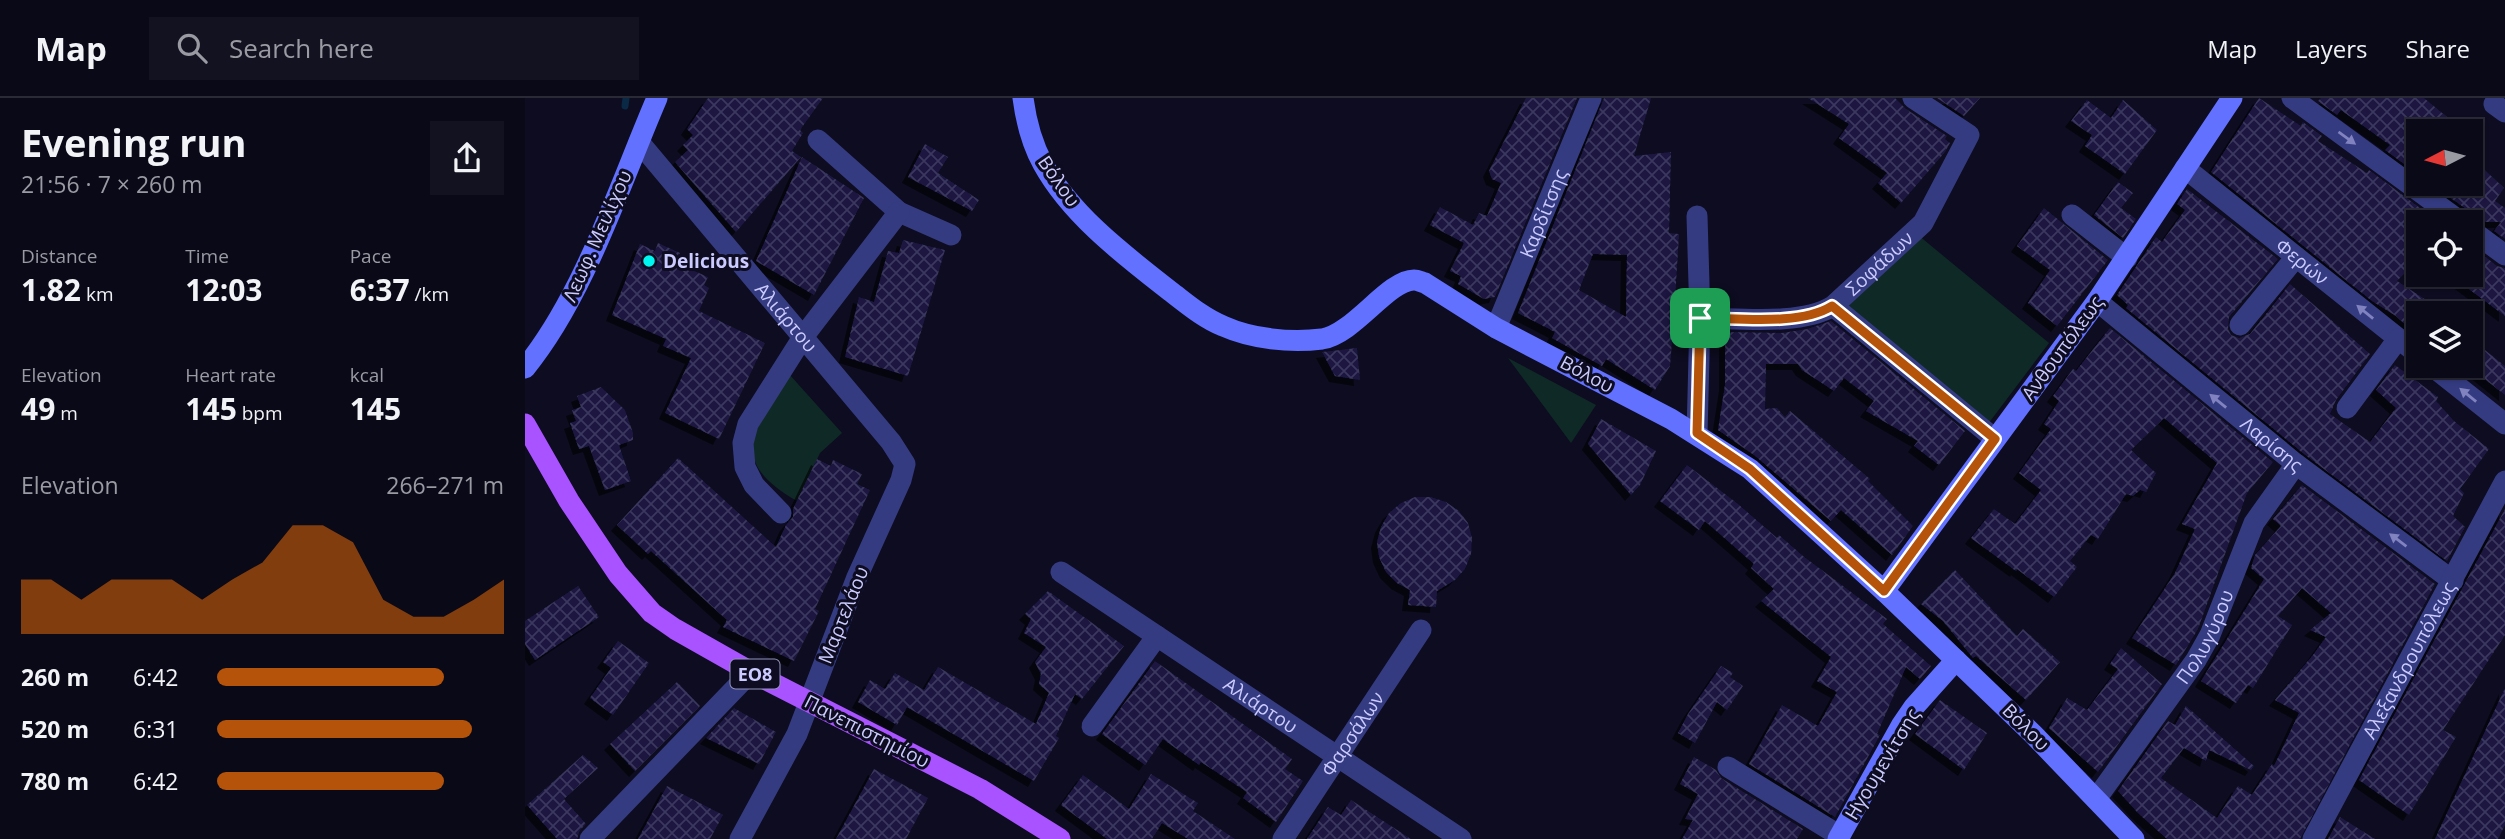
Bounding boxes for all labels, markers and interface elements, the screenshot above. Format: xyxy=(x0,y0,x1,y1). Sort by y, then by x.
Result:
search box xyxy=(149,17,639,80)
text: Map xyxy=(35,26,107,71)
icon: search xyxy=(173,29,211,67)
text: Search here xyxy=(229,30,374,66)
text: Map xyxy=(2207,32,2257,65)
text: Layers xyxy=(2295,32,2368,65)
text: Share xyxy=(2406,32,2470,65)
text: Evening run xyxy=(21,116,246,168)
north arrow xyxy=(2406,119,2483,196)
map controls xyxy=(2406,119,2483,378)
button: share xyxy=(430,121,504,195)
one-way arrow xyxy=(2338,131,2356,145)
street label: Βόλου xyxy=(1032,150,1086,212)
street label: Καρδίτσης xyxy=(1513,165,1573,262)
street label: Λεωφ. Μειλίχου xyxy=(556,166,638,306)
text: 21:56 · 7 × 260 m xyxy=(21,168,203,200)
button: locate xyxy=(2406,210,2483,287)
street label: Σοφάδων xyxy=(1840,225,1919,301)
street label: Φερών xyxy=(2270,233,2334,291)
text: Distance xyxy=(21,243,97,269)
text: Time xyxy=(185,243,229,269)
text: Pace xyxy=(350,243,391,269)
place label: Delicious xyxy=(663,248,749,274)
marker: Delicious xyxy=(641,253,657,269)
text: 1.82 xyxy=(21,269,81,310)
text: 12:03 xyxy=(185,269,263,310)
text: 6:37 xyxy=(350,269,410,310)
street label: Αλιάρτου xyxy=(749,277,823,358)
text: km xyxy=(81,281,114,307)
text: /km xyxy=(410,281,449,307)
pin xyxy=(1670,288,1730,348)
street label: Ανθουπόλεως xyxy=(2015,290,2109,406)
icon: arrive xyxy=(1681,299,1719,337)
button: layers xyxy=(2406,301,2483,378)
one-way arrow xyxy=(2357,305,2374,320)
street label: Βόλου xyxy=(1556,349,1618,399)
text: Elevation xyxy=(21,362,102,388)
text: Heart rate xyxy=(185,362,276,388)
text: kcal xyxy=(350,362,384,388)
text: 49 xyxy=(21,388,55,429)
text: 145 xyxy=(185,388,237,429)
text: 145 xyxy=(350,388,401,429)
one-way arrow xyxy=(2460,388,2477,403)
one-way arrow xyxy=(2210,393,2228,408)
text: m xyxy=(55,400,78,426)
text: bpm xyxy=(237,400,283,426)
street label: Λαρίσης xyxy=(2235,411,2308,478)
text: Elevation xyxy=(21,469,119,501)
text: 266–271 m xyxy=(386,469,504,501)
one-way arrow xyxy=(2389,533,2407,547)
street label: Μαρτελάου xyxy=(812,562,874,668)
street label: Αλεξανδρουπόλεως xyxy=(2356,577,2462,743)
street label: Πολυγύρου xyxy=(2170,586,2239,689)
road number: ΕΟ8 xyxy=(730,660,779,688)
text: 260 m xyxy=(21,661,89,693)
text: 6:42 xyxy=(133,661,179,693)
street label: Αλιάρτου xyxy=(1219,671,1303,739)
street label: Φαρσάλων xyxy=(1315,686,1390,781)
street label: Πανεπιστημίου xyxy=(800,688,934,774)
street label: Βόλου xyxy=(1997,698,2055,756)
street label: Ηγουμενίτσης xyxy=(1838,703,1926,825)
text: 520 m xyxy=(21,713,89,745)
text: 6:31 xyxy=(133,713,179,745)
text: 780 m xyxy=(21,765,89,797)
text: 6:42 xyxy=(133,765,179,797)

